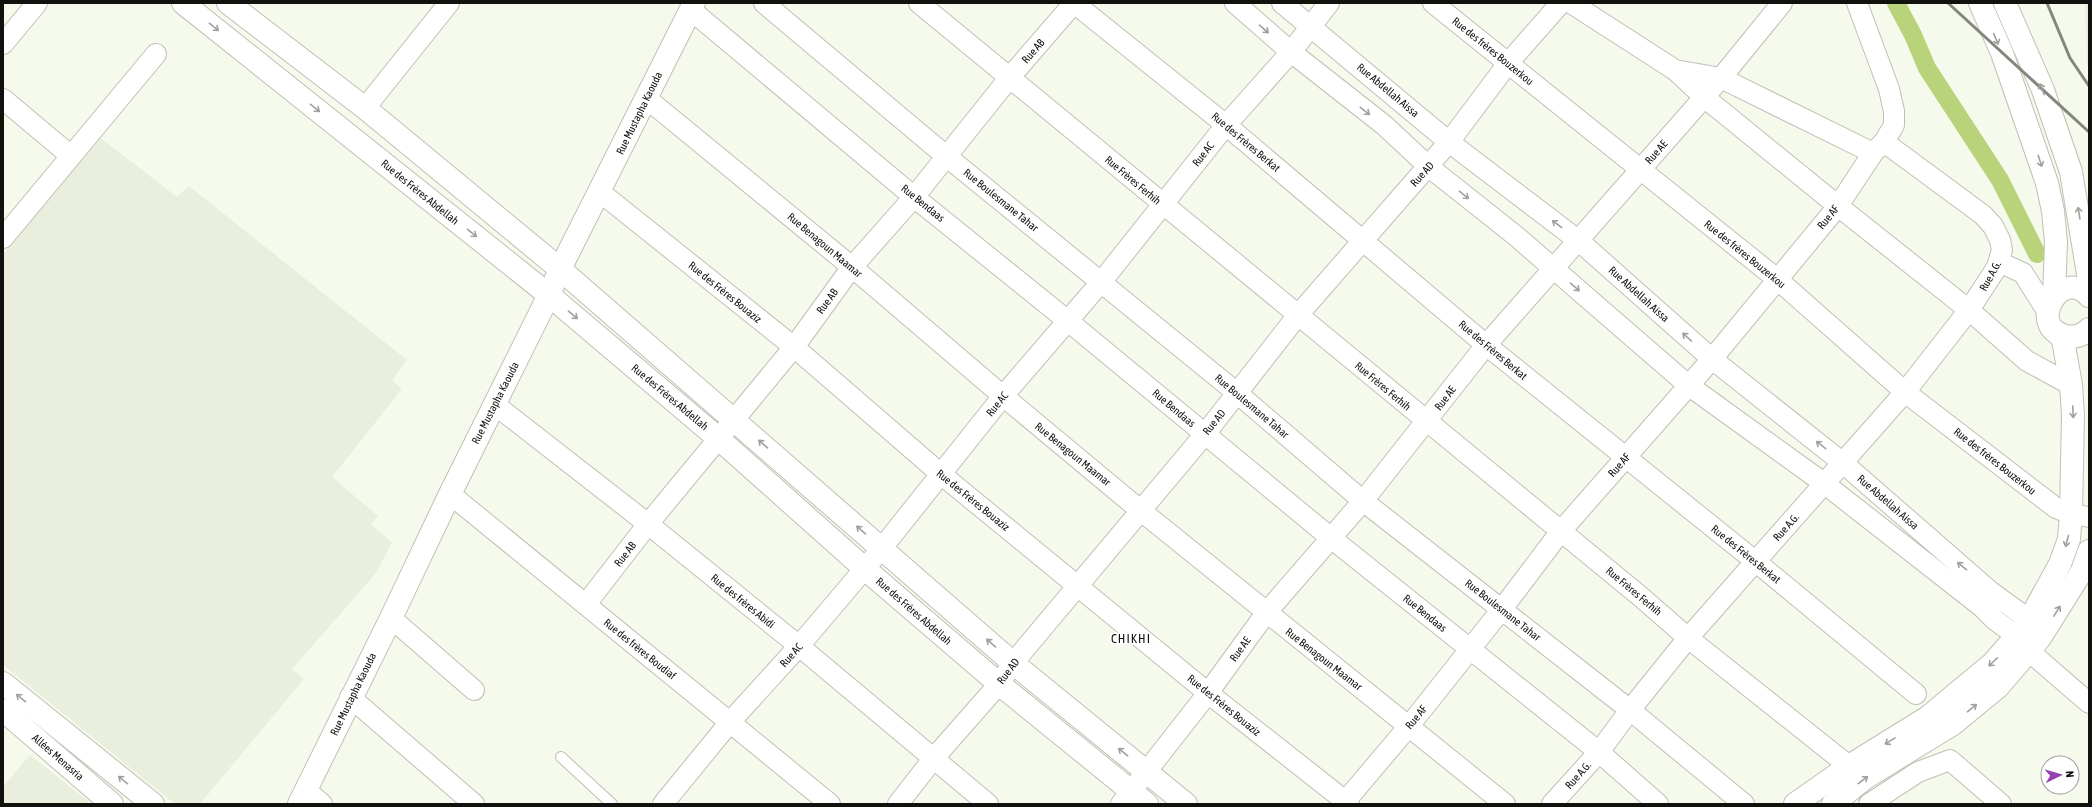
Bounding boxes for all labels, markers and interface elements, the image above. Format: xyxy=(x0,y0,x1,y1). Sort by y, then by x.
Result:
street label: Rue des frères Bouzerkou xyxy=(1450,15,1536,87)
one-way arrow xyxy=(208,23,219,32)
one-way arrow xyxy=(1259,24,1270,33)
one-way arrow xyxy=(1992,32,2000,44)
street label: Rue AB xyxy=(1019,36,1047,65)
street label: Rue Abdellah Aissa xyxy=(1355,61,1421,119)
street label: Rue Mustapha Kaouda xyxy=(614,70,664,156)
one-way arrow xyxy=(2038,83,2046,95)
one-way arrow xyxy=(310,104,321,113)
one-way arrow xyxy=(1360,106,1371,115)
street label: Rue des Frères Berkat xyxy=(1209,110,1283,174)
street label: Rue AE xyxy=(1642,137,1670,166)
street label: Rue AC xyxy=(1190,139,1216,169)
street label: Rue Frères Ferhih xyxy=(1103,153,1163,207)
one-way arrow xyxy=(2037,154,2045,166)
street label: Rue des Frères Abdellah xyxy=(379,157,461,227)
street label: Rue AD xyxy=(1408,159,1436,189)
street label: Rue Boulesmane Tahar xyxy=(961,166,1041,234)
street label: Rue Bendaas xyxy=(899,182,947,224)
one-way arrow xyxy=(1459,190,1470,199)
street label: Rue AF xyxy=(1815,202,1842,231)
one-way arrow xyxy=(2075,207,2083,220)
street label: Rue Benagoun Maamar xyxy=(785,210,865,280)
street label: Rue des frères Bouzerkou xyxy=(1702,218,1788,290)
one-way arrow xyxy=(1552,220,1563,229)
one-way arrow xyxy=(466,229,477,238)
street label: Rue des Frères Bouaziz xyxy=(686,259,764,325)
street label: Rue A.G. xyxy=(1977,259,2003,293)
street label: Rue Abdellah Aissa xyxy=(1606,264,1672,324)
one-way arrow xyxy=(1569,283,1580,292)
street label: Rue AB xyxy=(814,286,841,316)
one-way arrow xyxy=(567,310,578,319)
street label: Rue des Frères Berkat xyxy=(1456,318,1530,382)
one-way arrow xyxy=(1682,332,1692,342)
street label: Rue Frères Ferhih xyxy=(1353,359,1413,413)
street label: Rue Mustapha Kaouda xyxy=(469,360,521,446)
street label: Rue des Frères Abdellah xyxy=(629,362,711,432)
street label: Rue Boulesmane Tahar xyxy=(1213,372,1292,441)
street label: Rue AE xyxy=(1432,383,1458,413)
street label: Rue Bendaas xyxy=(1150,387,1198,429)
street label: Rue AC xyxy=(984,389,1010,419)
one-way arrow xyxy=(2069,405,2076,418)
street label: Rue AD xyxy=(1200,407,1228,437)
street label: Rue Benagoun Maamar xyxy=(1033,420,1114,489)
street label: Rue des frères Bouzerkou xyxy=(1952,425,2038,497)
one-way arrow xyxy=(758,440,769,449)
one-way arrow xyxy=(1815,441,1826,450)
street label: Rue AF xyxy=(1606,450,1633,479)
street label: Rue des Frères Bouaziz xyxy=(934,467,1012,533)
street label: Rue Abdellah Aissa xyxy=(1855,472,1921,532)
street label: Rue A.G. xyxy=(1771,511,1801,543)
street label: Rue des Frères Berkat xyxy=(1709,522,1783,586)
one-way arrow xyxy=(856,525,866,535)
one-way arrow xyxy=(2063,535,2071,548)
street label: Rue AB xyxy=(612,539,639,569)
one-way arrow xyxy=(1957,562,1967,571)
street label: Rue Frères Ferhih xyxy=(1604,564,1664,618)
street label: Rue des frères Abidi xyxy=(709,572,777,630)
street label: Rue des Frères Abdellah xyxy=(874,575,954,647)
street label: Rue Boulesmane Tahar xyxy=(1463,577,1544,644)
street label: Rue Bendaas xyxy=(1401,592,1449,634)
one-way arrow xyxy=(2053,605,2061,617)
street label: Rue des frères Boudiaf xyxy=(601,616,679,682)
street label: Rue Benagoun Maamar xyxy=(1283,625,1365,693)
district label: CHIKHI xyxy=(1111,631,1151,646)
street label: Rue AE xyxy=(1227,634,1253,664)
one-way arrow xyxy=(985,639,996,648)
street label: Rue AC xyxy=(777,641,805,669)
street label: Rue Mustapha Kaouda xyxy=(328,651,378,737)
street label: Rue AD xyxy=(995,656,1021,686)
one-way arrow xyxy=(1988,658,1998,667)
street label: Rue des Frères Bouaziz xyxy=(1185,672,1263,738)
one-way arrow xyxy=(16,694,27,702)
street label: Rue AF xyxy=(1403,702,1430,731)
one-way arrow xyxy=(1966,704,1977,713)
street label: Allées Menasria xyxy=(30,731,86,783)
one-way arrow xyxy=(1884,737,1895,745)
one-way arrow xyxy=(1118,748,1129,757)
north arrow xyxy=(2040,755,2080,795)
street label: Rue A.G. xyxy=(1563,759,1593,791)
text: N xyxy=(2064,770,2076,778)
one-way arrow xyxy=(117,775,128,784)
one-way arrow xyxy=(1858,776,1869,784)

